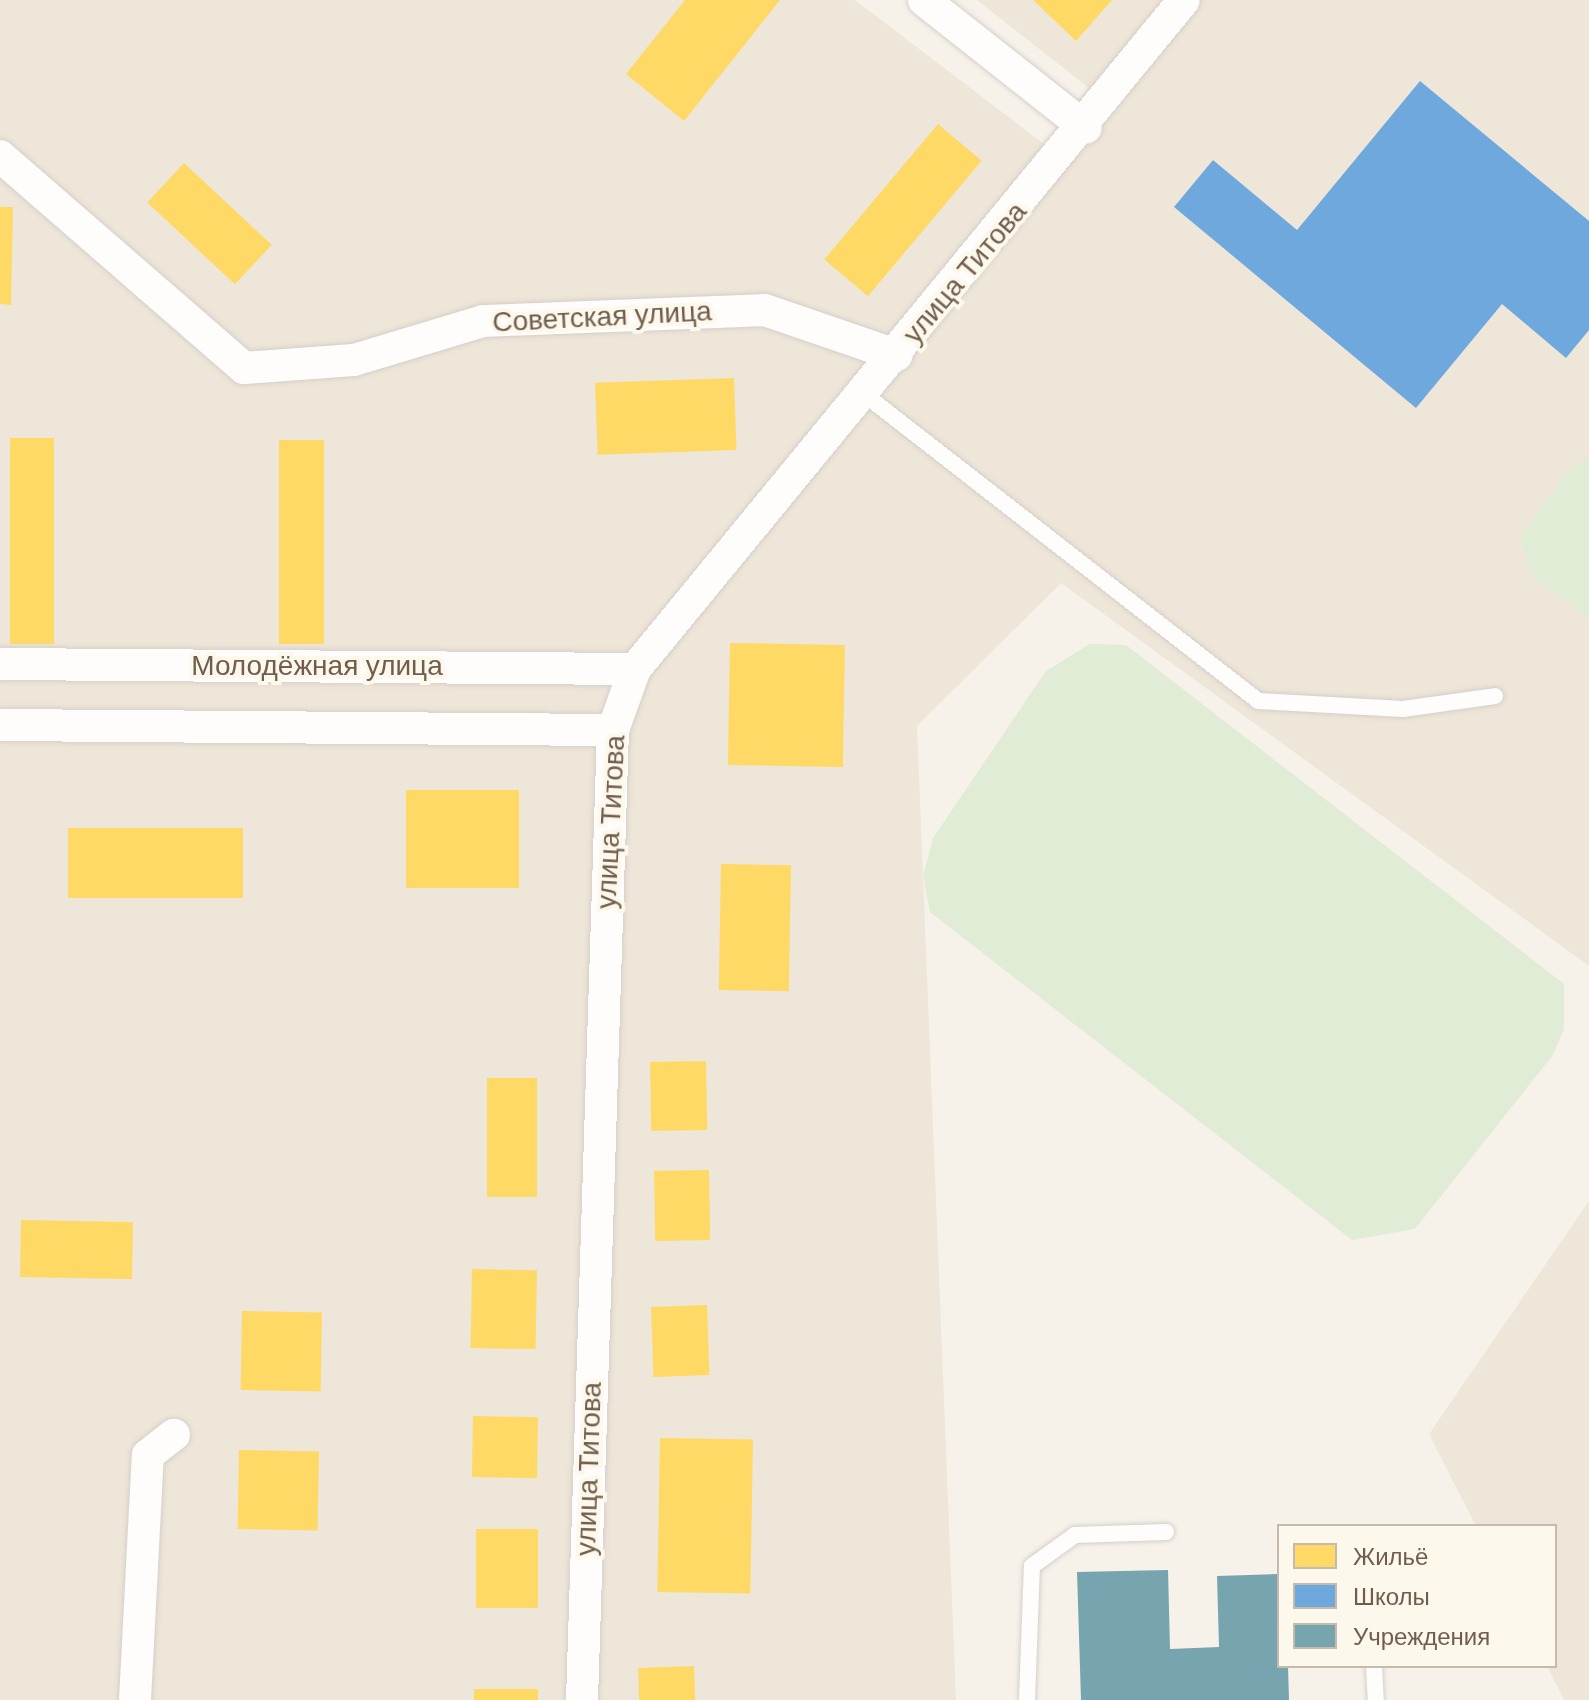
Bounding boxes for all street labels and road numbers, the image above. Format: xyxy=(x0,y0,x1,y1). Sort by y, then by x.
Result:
street label: улица Титова xyxy=(896,195,1034,351)
street label: Советская улица xyxy=(492,294,712,340)
street label: Молодёжная улица xyxy=(191,649,443,683)
street label: улица Титова xyxy=(590,734,632,910)
street label: улица Титова xyxy=(569,1381,609,1557)

